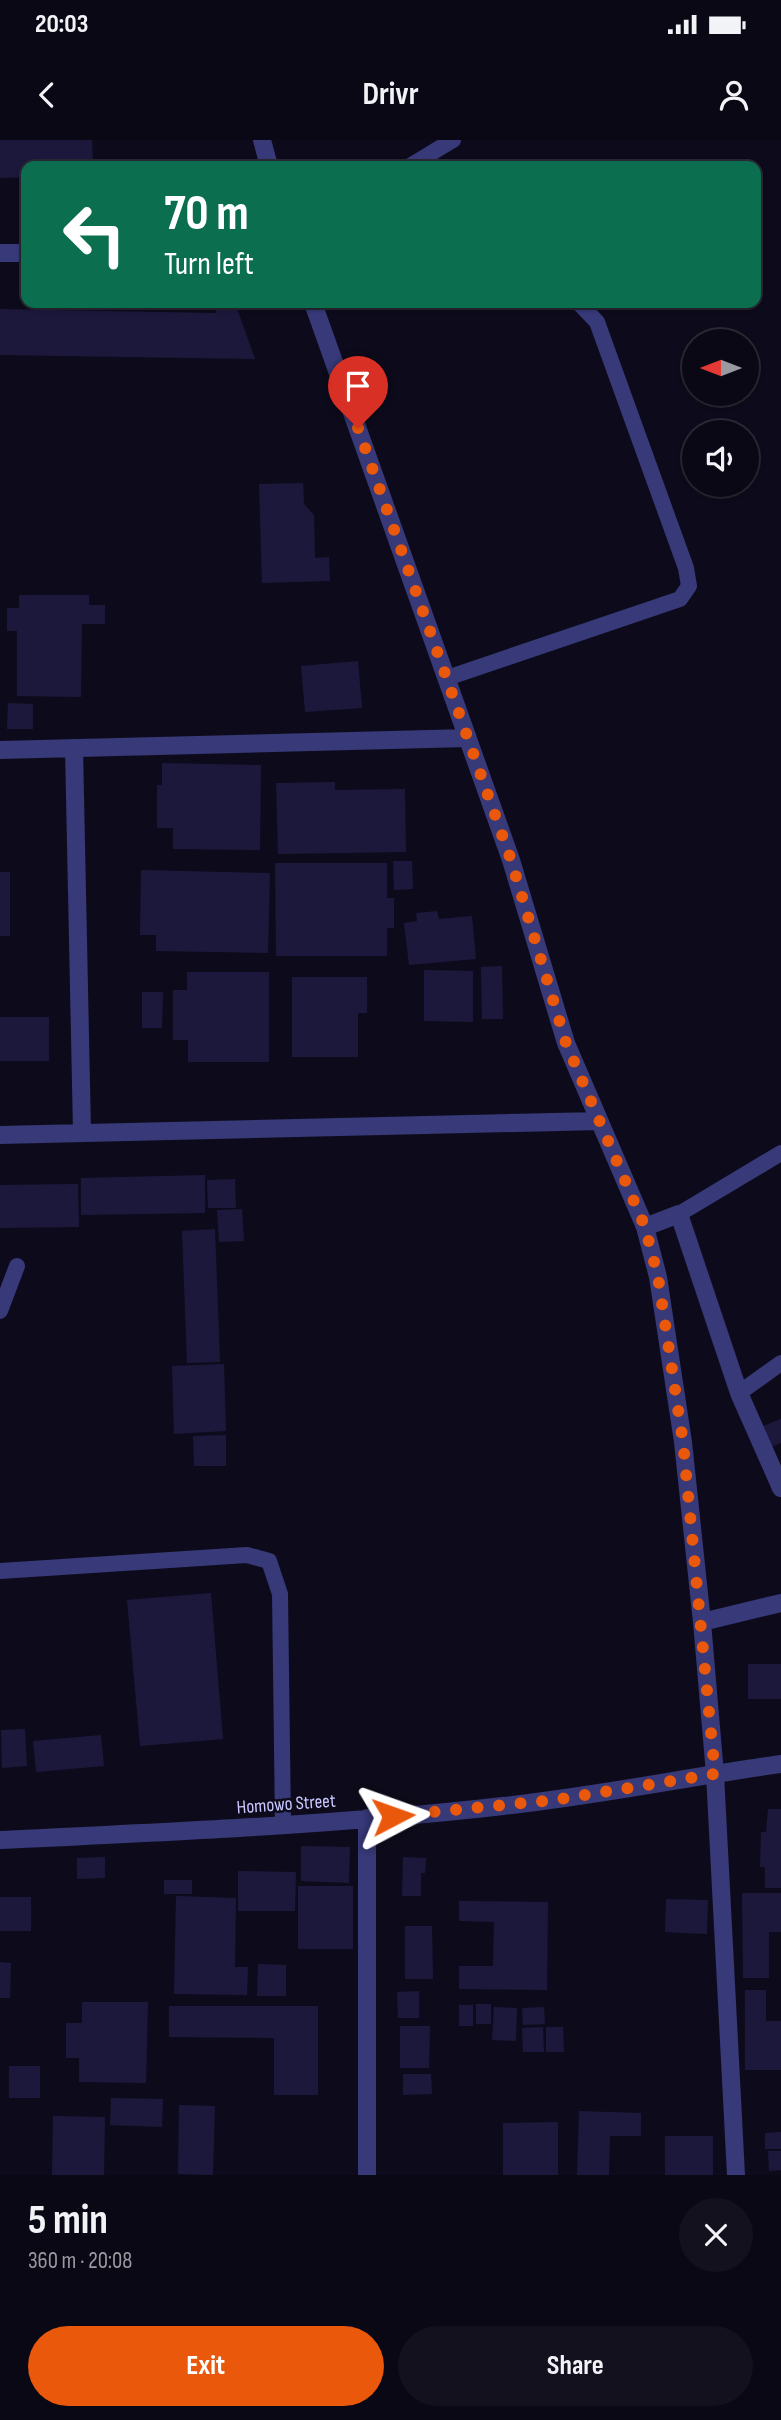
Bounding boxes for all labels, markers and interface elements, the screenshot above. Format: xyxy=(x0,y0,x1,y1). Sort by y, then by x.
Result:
text: 20:03 xyxy=(35,9,88,40)
text: Drivr xyxy=(362,75,419,114)
icon: back xyxy=(28,76,66,114)
icon: person xyxy=(715,76,753,114)
text: 70 m xyxy=(164,185,249,244)
icon: left xyxy=(49,189,140,280)
text: Turn left xyxy=(164,245,254,284)
north arrow xyxy=(682,329,760,406)
map controls xyxy=(682,329,759,497)
pin xyxy=(328,356,388,428)
icon: arrive xyxy=(339,367,377,405)
button: sound xyxy=(682,420,759,497)
position arrow xyxy=(356,1779,430,1853)
street label: Homowo Street xyxy=(236,1790,337,1819)
text: 5 min xyxy=(28,2195,108,2246)
button: close xyxy=(679,2198,753,2272)
text: 360 m · 20:08 xyxy=(28,2247,132,2275)
button: Exit xyxy=(28,2326,384,2406)
button: Share xyxy=(398,2326,753,2406)

